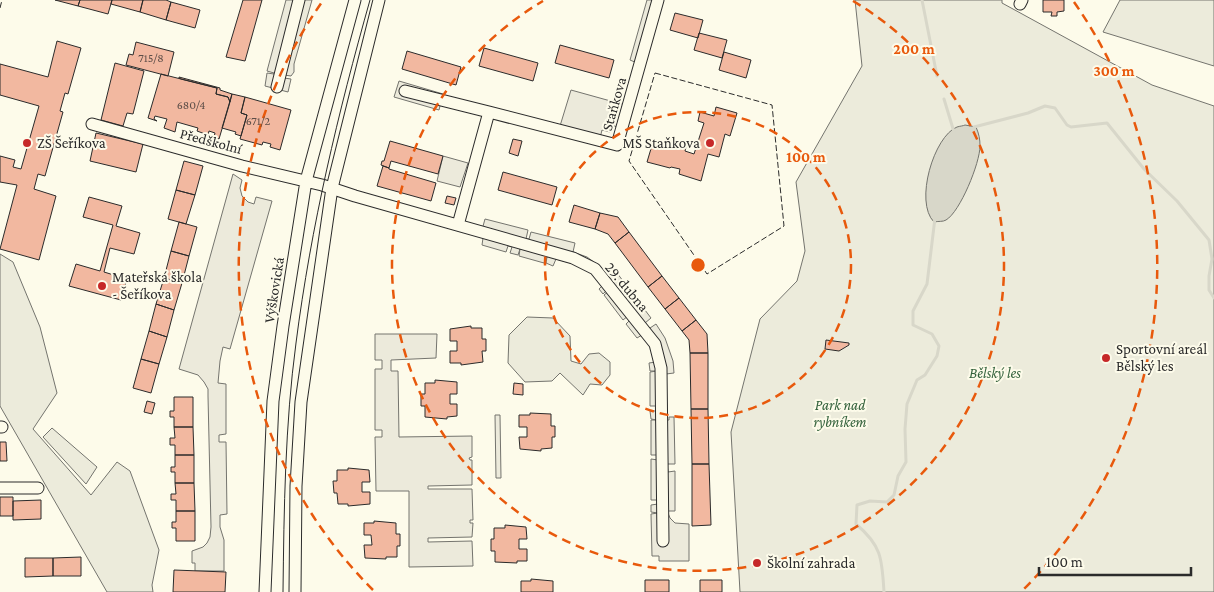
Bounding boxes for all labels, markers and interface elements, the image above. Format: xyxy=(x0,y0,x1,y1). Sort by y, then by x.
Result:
text: 200 m xyxy=(893,41,935,57)
house number: 715/8 xyxy=(138,51,164,65)
text: 300 m xyxy=(1093,63,1135,79)
street label: Staňkova xyxy=(599,75,629,133)
house number: 680/4 xyxy=(177,98,205,112)
house number: 671/2 xyxy=(246,114,271,128)
street label: Předškolní xyxy=(178,125,245,157)
place label: ZŠ Šeříkova xyxy=(37,135,106,151)
place label: MŠ Staňkova xyxy=(623,135,700,151)
marker: ZŠ Šeříkova xyxy=(21,137,33,149)
marker: MŠ Staňkova xyxy=(704,137,716,149)
text: 100 m xyxy=(786,149,826,165)
street label: Výškovická xyxy=(261,256,288,324)
centre of rings xyxy=(689,256,707,274)
street label: 29. dubna xyxy=(602,259,652,315)
place label: Mateřská škola - Šeříkova xyxy=(112,269,202,302)
marker: Mateřská škola - Šeříkova xyxy=(96,280,108,292)
place label: Sportovní areál Bělský les xyxy=(1116,341,1207,375)
marker: Sportovní areál Bělský les xyxy=(1100,352,1112,364)
park label: Bělský les xyxy=(969,365,1021,382)
park label: Park nad rybníkem xyxy=(813,397,867,431)
scale bar xyxy=(1039,544,1192,576)
text: 100 m xyxy=(1046,554,1083,570)
place label: Školní zahrada xyxy=(767,555,855,571)
marker: Školní zahrada xyxy=(751,557,763,569)

